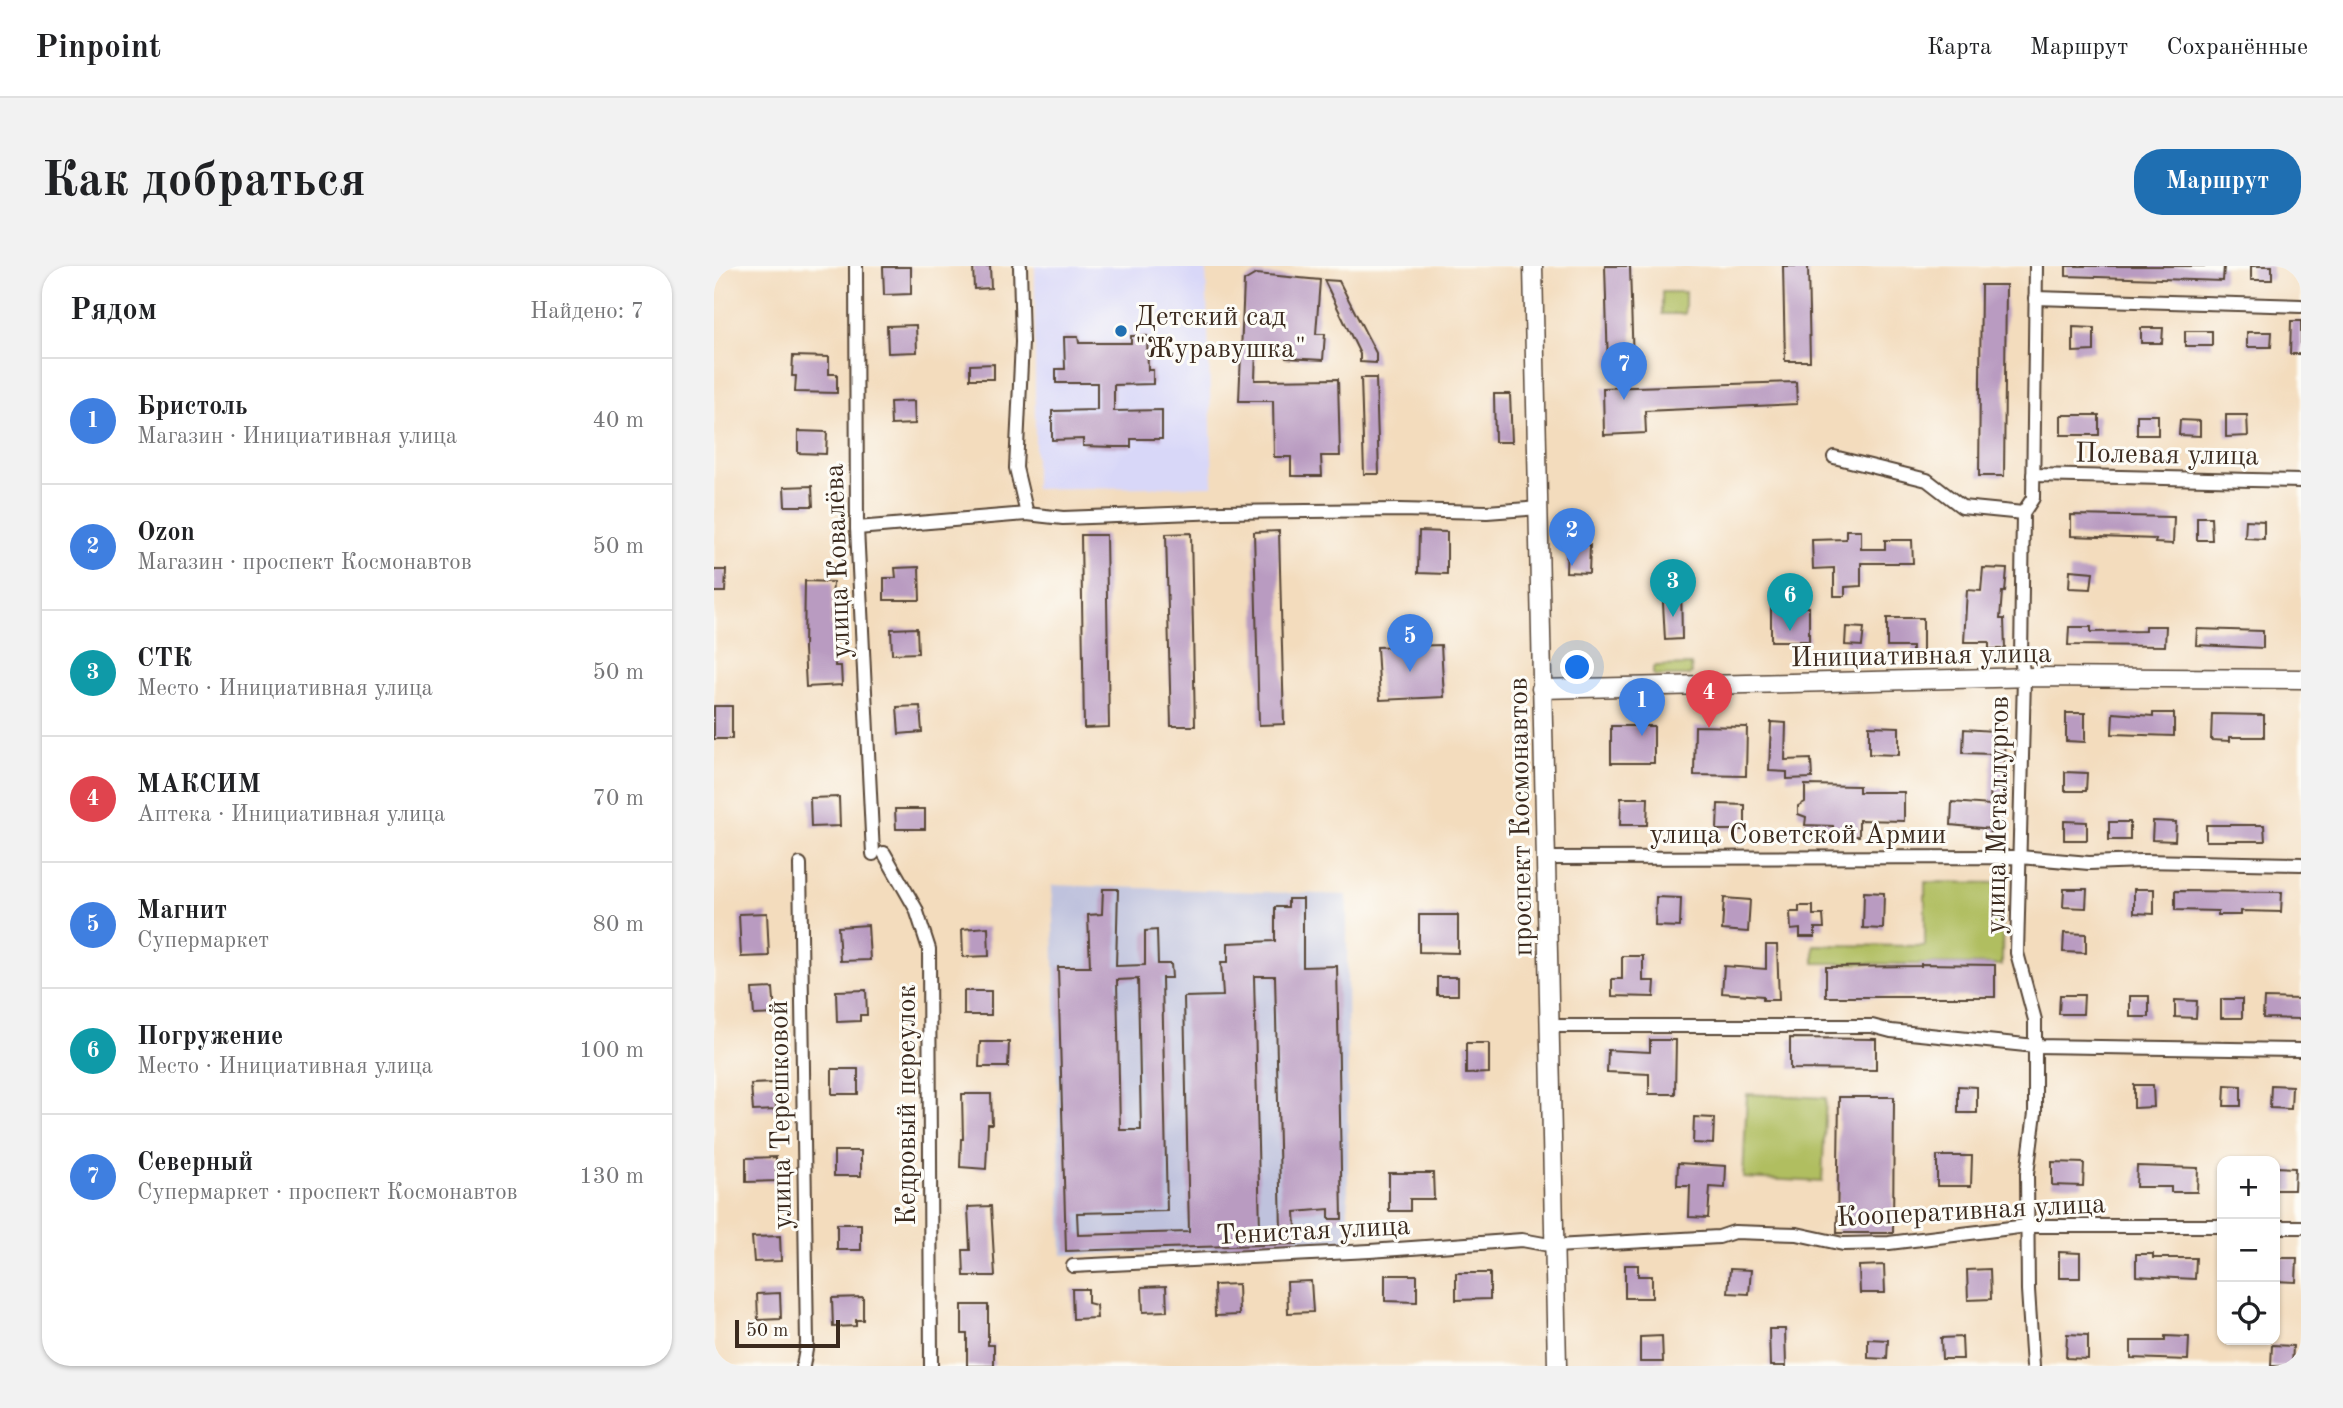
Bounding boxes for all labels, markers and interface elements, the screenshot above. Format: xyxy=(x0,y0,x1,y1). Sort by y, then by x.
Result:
text: Pinpoint xyxy=(35,32,161,65)
text: Карта xyxy=(1927,36,1992,60)
text: Маршрут xyxy=(2030,36,2128,60)
text: Сохранённые xyxy=(2166,36,2308,60)
button: Маршрут xyxy=(2134,149,2301,215)
text: Как добраться xyxy=(42,158,366,207)
text: Рядом xyxy=(70,296,157,326)
text: Найдено: 7 xyxy=(530,300,644,323)
place label: Детский сад "Журавушка" xyxy=(1135,304,1306,364)
marker: Детский сад "Журавушка" xyxy=(1113,323,1129,339)
pin: 7 xyxy=(1601,342,1647,400)
text: Бристоль xyxy=(137,394,248,420)
text: 1 xyxy=(86,409,100,432)
text: 40 m xyxy=(593,409,644,432)
text: Магазин · Инициативная улица xyxy=(137,425,457,448)
street label: Полевая улица xyxy=(2075,440,2259,472)
street label: улица Ковалёва xyxy=(822,463,856,659)
pin: 2 xyxy=(1549,508,1595,566)
text: Ozon xyxy=(137,520,195,546)
text: 2 xyxy=(86,535,100,558)
text: 50 m xyxy=(593,535,644,558)
text: Магазин · проспект Космонавтов xyxy=(137,551,472,574)
pin: 3 xyxy=(1650,559,1696,617)
pin: 6 xyxy=(1767,573,1813,631)
pin: 5 xyxy=(1387,614,1433,672)
street label: Инициативная улица xyxy=(1790,641,2052,673)
text: СТК xyxy=(137,646,192,672)
your location xyxy=(1560,650,1594,684)
text: 3 xyxy=(86,661,100,684)
text: 50 m xyxy=(593,661,644,684)
pin: 4 xyxy=(1686,670,1732,728)
text: Место · Инициативная улица xyxy=(137,677,433,700)
street label: проспект Космонавтов xyxy=(1506,677,1538,957)
pin: 1 xyxy=(1619,678,1665,736)
street label: улица Металлургов xyxy=(1983,696,2015,935)
text: МАКСИМ xyxy=(137,772,261,798)
text: 4 xyxy=(86,787,100,810)
text: 70 m xyxy=(593,787,644,810)
text: Аптека · Инициативная улица xyxy=(137,803,445,826)
street label: улица Советской Армии xyxy=(1650,822,1946,850)
text: Магнит xyxy=(137,898,227,924)
text: 5 xyxy=(86,913,100,936)
text: 80 m xyxy=(593,913,644,936)
text: Супермаркет xyxy=(137,929,269,952)
street label: Кедровый переулок xyxy=(894,984,922,1226)
street label: улица Терешковой xyxy=(766,1000,798,1230)
text: Погружение xyxy=(137,1024,283,1050)
text: 6 xyxy=(86,1039,100,1062)
text: 100 m xyxy=(579,1039,644,1062)
text: Место · Инициативная улица xyxy=(137,1055,433,1078)
text: Северный xyxy=(137,1150,253,1176)
map controls xyxy=(2217,1156,2280,1345)
button: + xyxy=(2217,1156,2280,1219)
text: 7 xyxy=(86,1165,100,1188)
text: 130 m xyxy=(579,1165,644,1188)
text: Супермаркет · проспект Космонавтов xyxy=(137,1181,518,1204)
street label: Кооперативная улица xyxy=(1836,1191,2107,1233)
street label: Тенистая улица xyxy=(1215,1213,1411,1251)
button: − xyxy=(2217,1219,2280,1282)
button: locate xyxy=(2217,1282,2280,1345)
scale bar xyxy=(735,1317,840,1349)
text: 50 m xyxy=(746,1322,788,1341)

